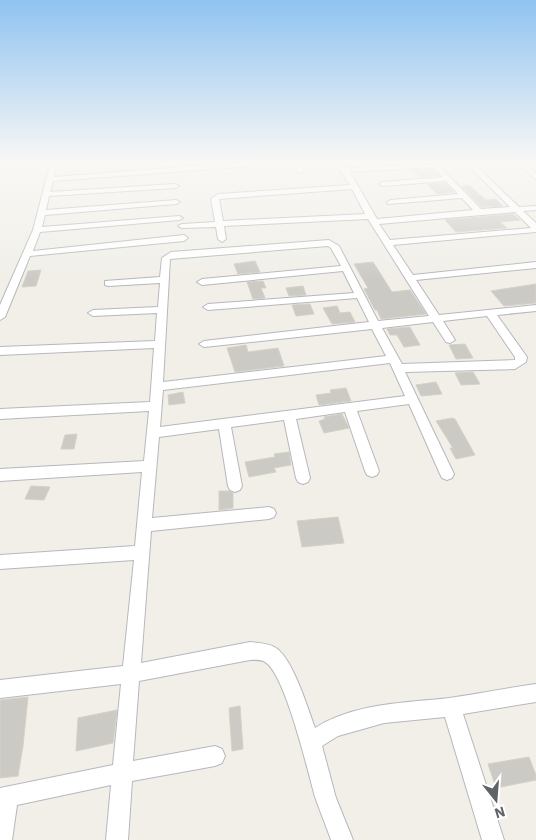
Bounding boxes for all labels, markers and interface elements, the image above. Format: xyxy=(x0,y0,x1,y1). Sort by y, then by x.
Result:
north arrow xyxy=(471,775,521,825)
text: N xyxy=(492,802,507,823)

